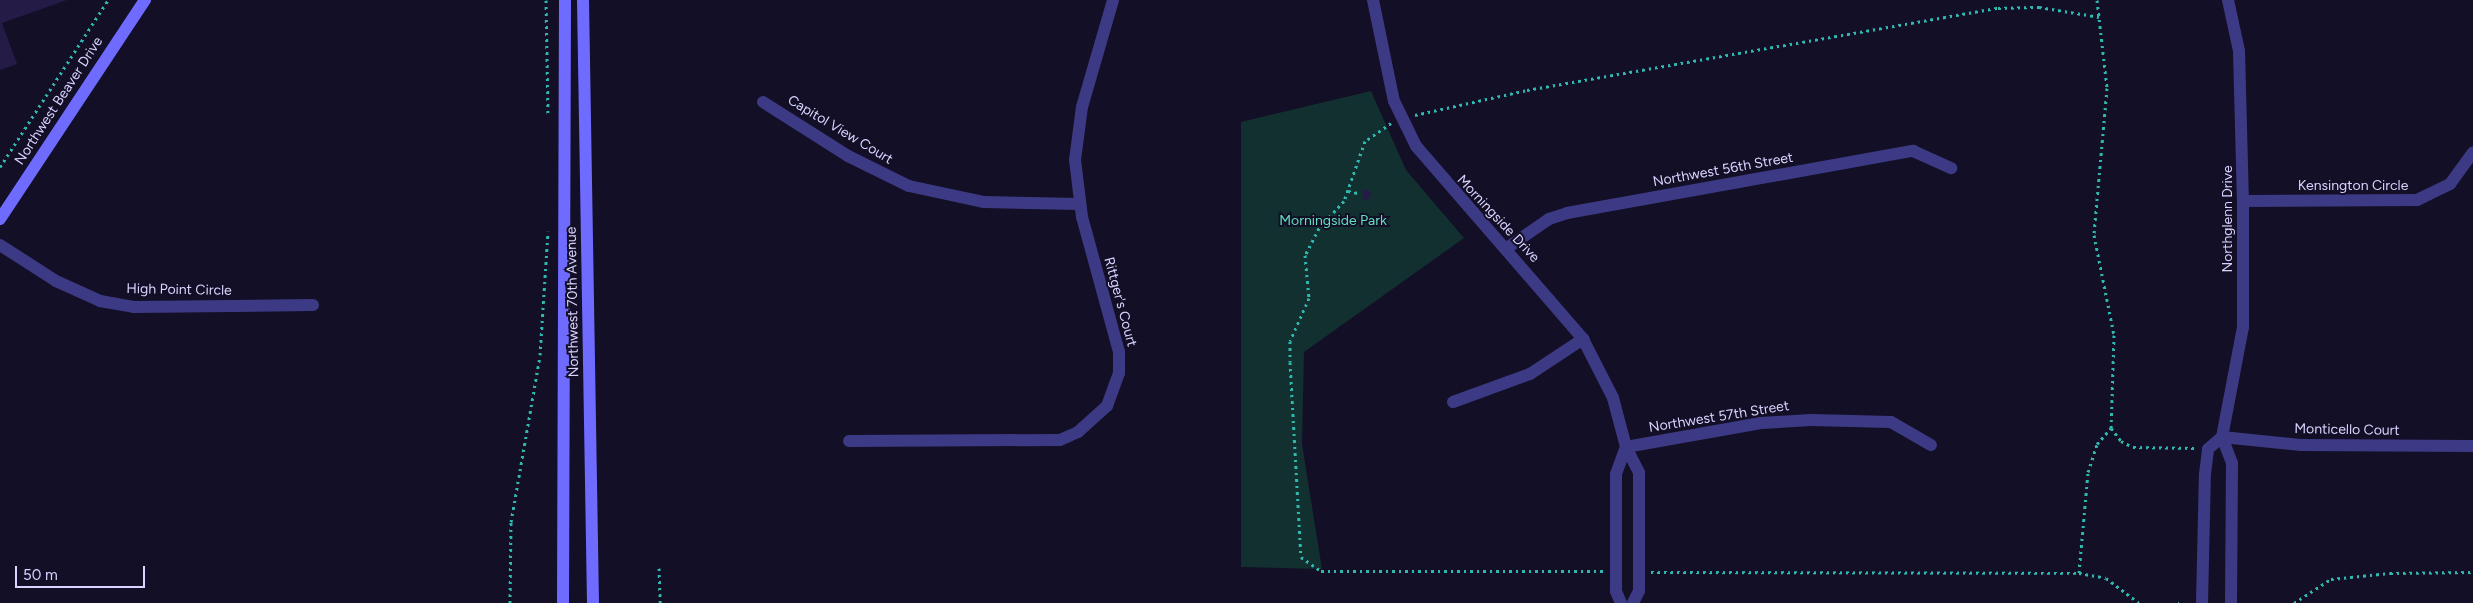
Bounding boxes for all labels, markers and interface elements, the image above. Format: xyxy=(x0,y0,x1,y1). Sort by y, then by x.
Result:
street label: Northwest Beaver Drive xyxy=(11,34,107,168)
street label: Capitol View Court xyxy=(784,92,896,168)
street label: Northwest 56th Street xyxy=(1652,149,1794,191)
street label: Northglenn Drive xyxy=(2220,165,2236,273)
street label: Morningside Drive xyxy=(1453,172,1543,266)
street label: Kensington Circle xyxy=(2298,178,2408,194)
park label: Morningside Park xyxy=(1279,213,1387,229)
street label: Northwest 70th Avenue xyxy=(563,226,583,378)
street label: Rittger's Court xyxy=(1100,255,1140,349)
street label: High Point Circle xyxy=(126,281,232,299)
street label: Northwest 57th Street xyxy=(1648,398,1790,436)
street label: Monticello Court xyxy=(2294,421,2400,439)
scale bar xyxy=(18,556,148,588)
text: 50 m xyxy=(23,566,58,584)

